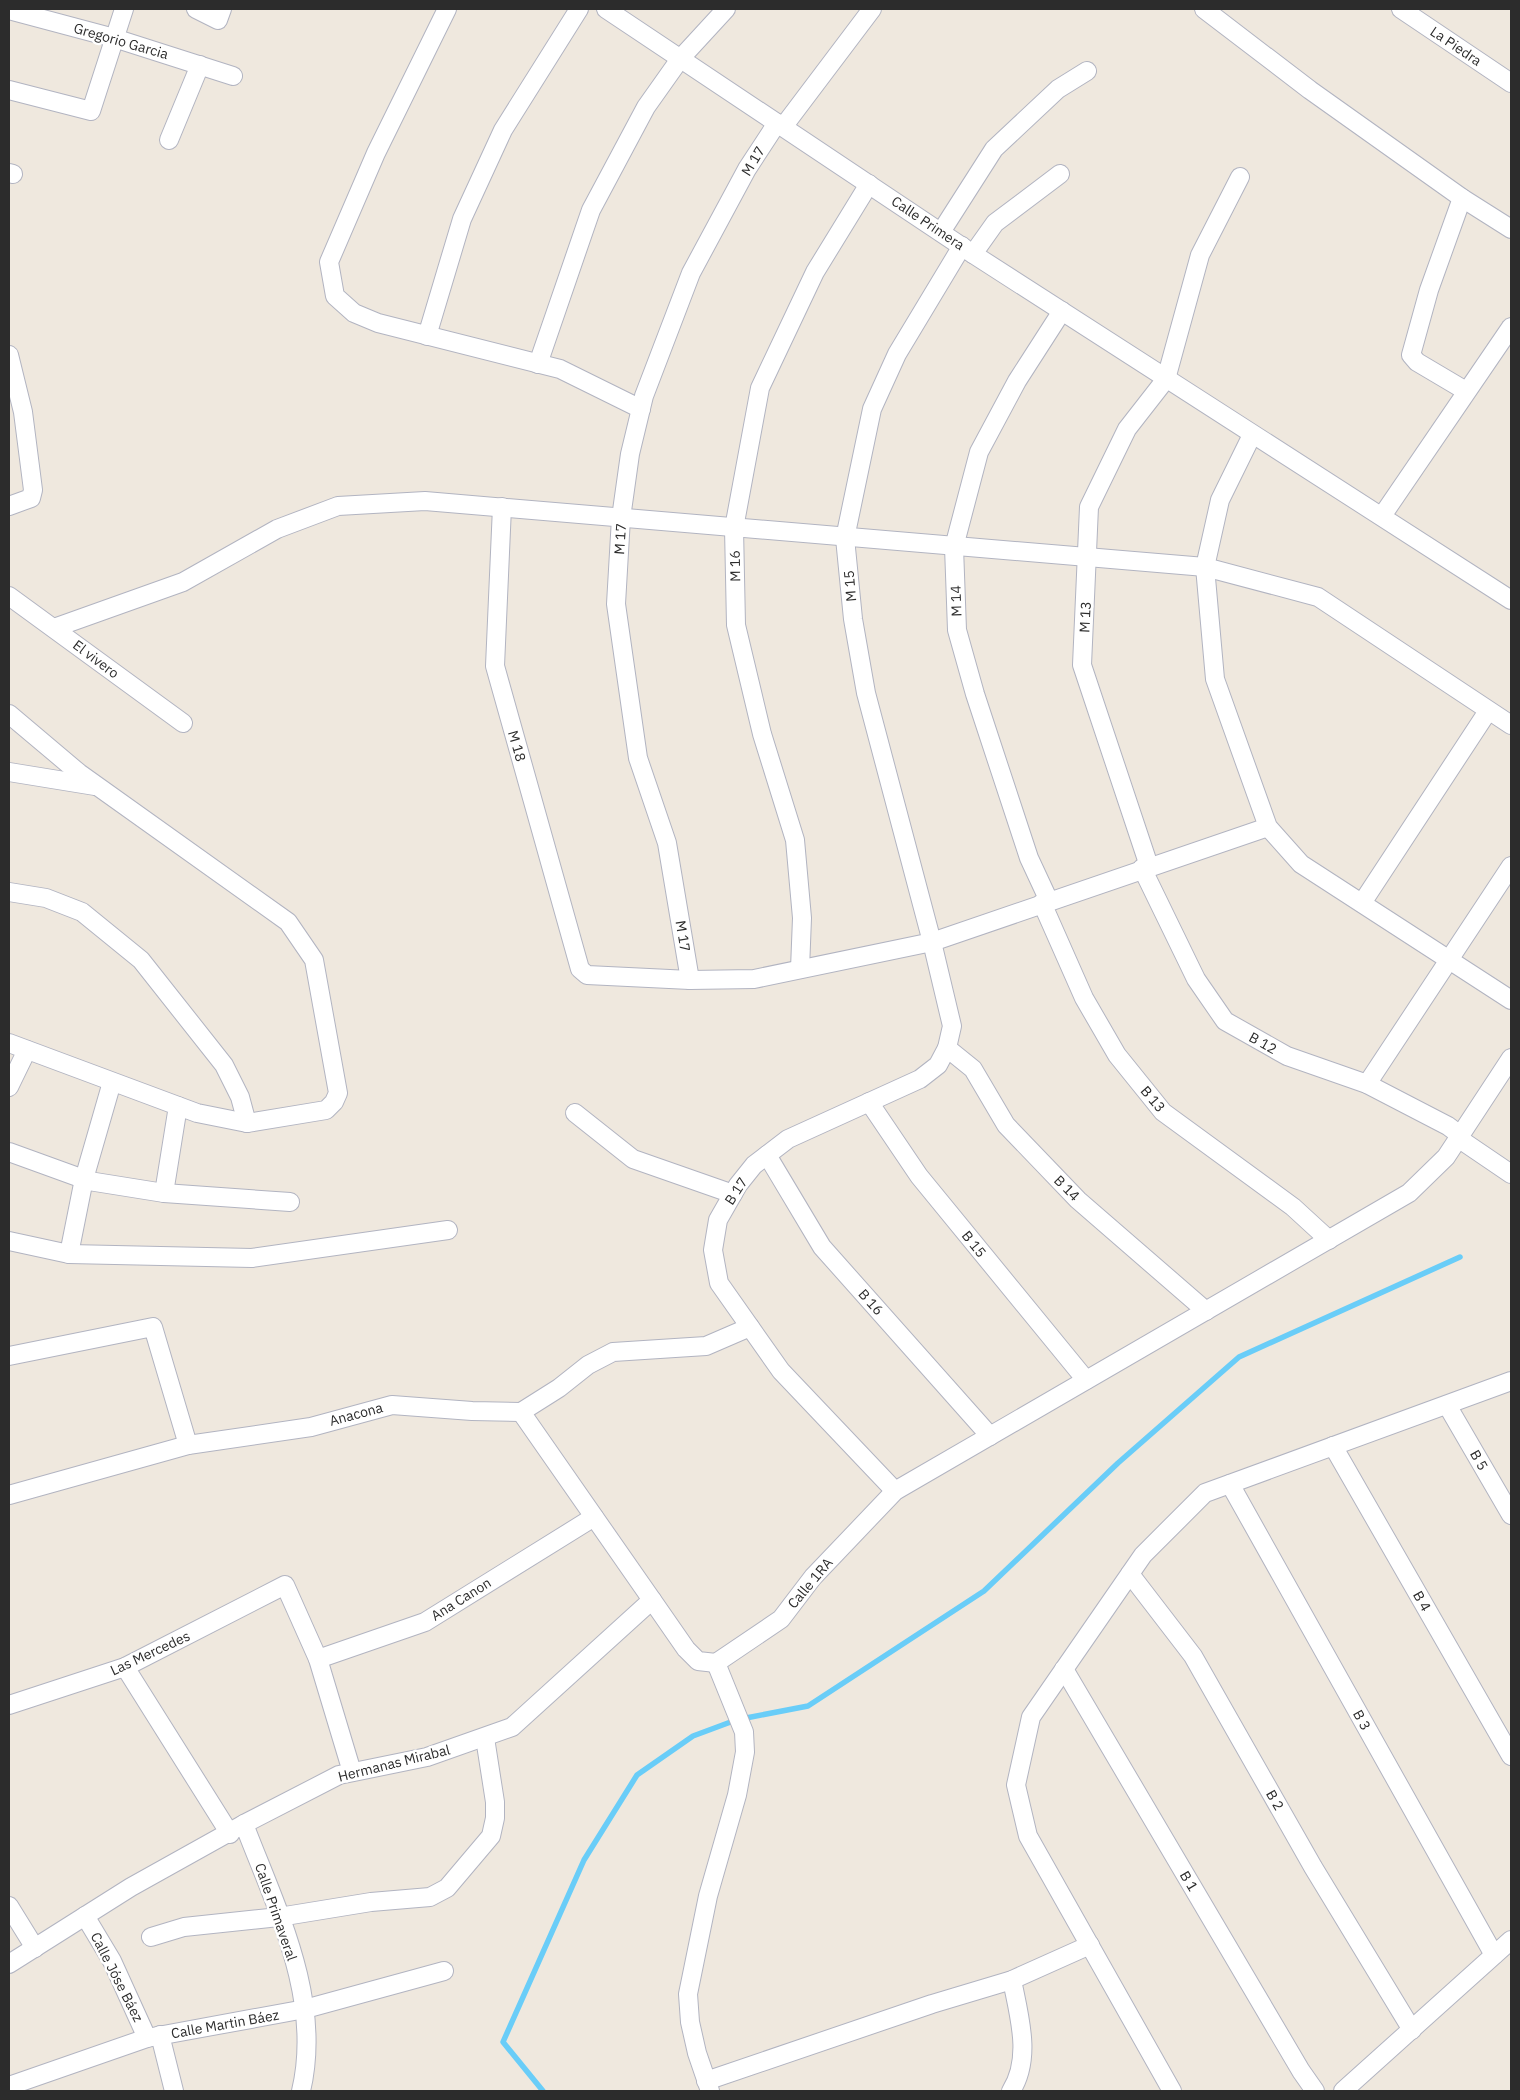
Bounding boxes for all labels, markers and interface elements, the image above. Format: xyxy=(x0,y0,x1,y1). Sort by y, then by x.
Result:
street label: Gregorio Garcia xyxy=(72,19,171,63)
street label: La Piedra xyxy=(1427,22,1486,70)
street label: M 17 xyxy=(737,143,769,179)
street label: Calle Primera xyxy=(888,192,968,254)
street label: M 17 xyxy=(610,523,630,555)
street label: M 16 xyxy=(726,550,744,582)
street label: M 15 xyxy=(840,570,860,602)
street label: M 14 xyxy=(946,585,966,617)
street label: M 13 xyxy=(1075,601,1095,633)
street label: El vivero xyxy=(69,636,123,682)
street label: M 18 xyxy=(504,728,530,764)
street label: M 17 xyxy=(672,919,694,953)
street label: B 12 xyxy=(1246,1028,1280,1058)
street label: B 13 xyxy=(1137,1082,1169,1116)
street label: B 14 xyxy=(1050,1171,1084,1205)
street label: B 17 xyxy=(720,1174,752,1208)
street label: B 15 xyxy=(958,1227,990,1261)
street label: B 16 xyxy=(855,1285,887,1319)
street label: Anacona xyxy=(327,1398,385,1430)
street label: B 5 xyxy=(1466,1446,1492,1474)
street label: Calle 1RA xyxy=(783,1554,837,1612)
street label: Ana Canon xyxy=(428,1573,494,1625)
street label: B 4 xyxy=(1409,1587,1435,1615)
street label: Las Mercedes xyxy=(107,1627,193,1679)
street label: B 3 xyxy=(1349,1707,1375,1733)
street label: Hermanas Mirabal xyxy=(336,1740,452,1786)
street label: B 2 xyxy=(1262,1786,1288,1814)
street label: Calle Primaveral xyxy=(251,1861,301,1963)
street label: B 1 xyxy=(1176,1867,1202,1895)
street label: Calle Jóse Báez xyxy=(87,1929,148,2025)
street label: Calle Martin Báez xyxy=(170,2006,281,2042)

